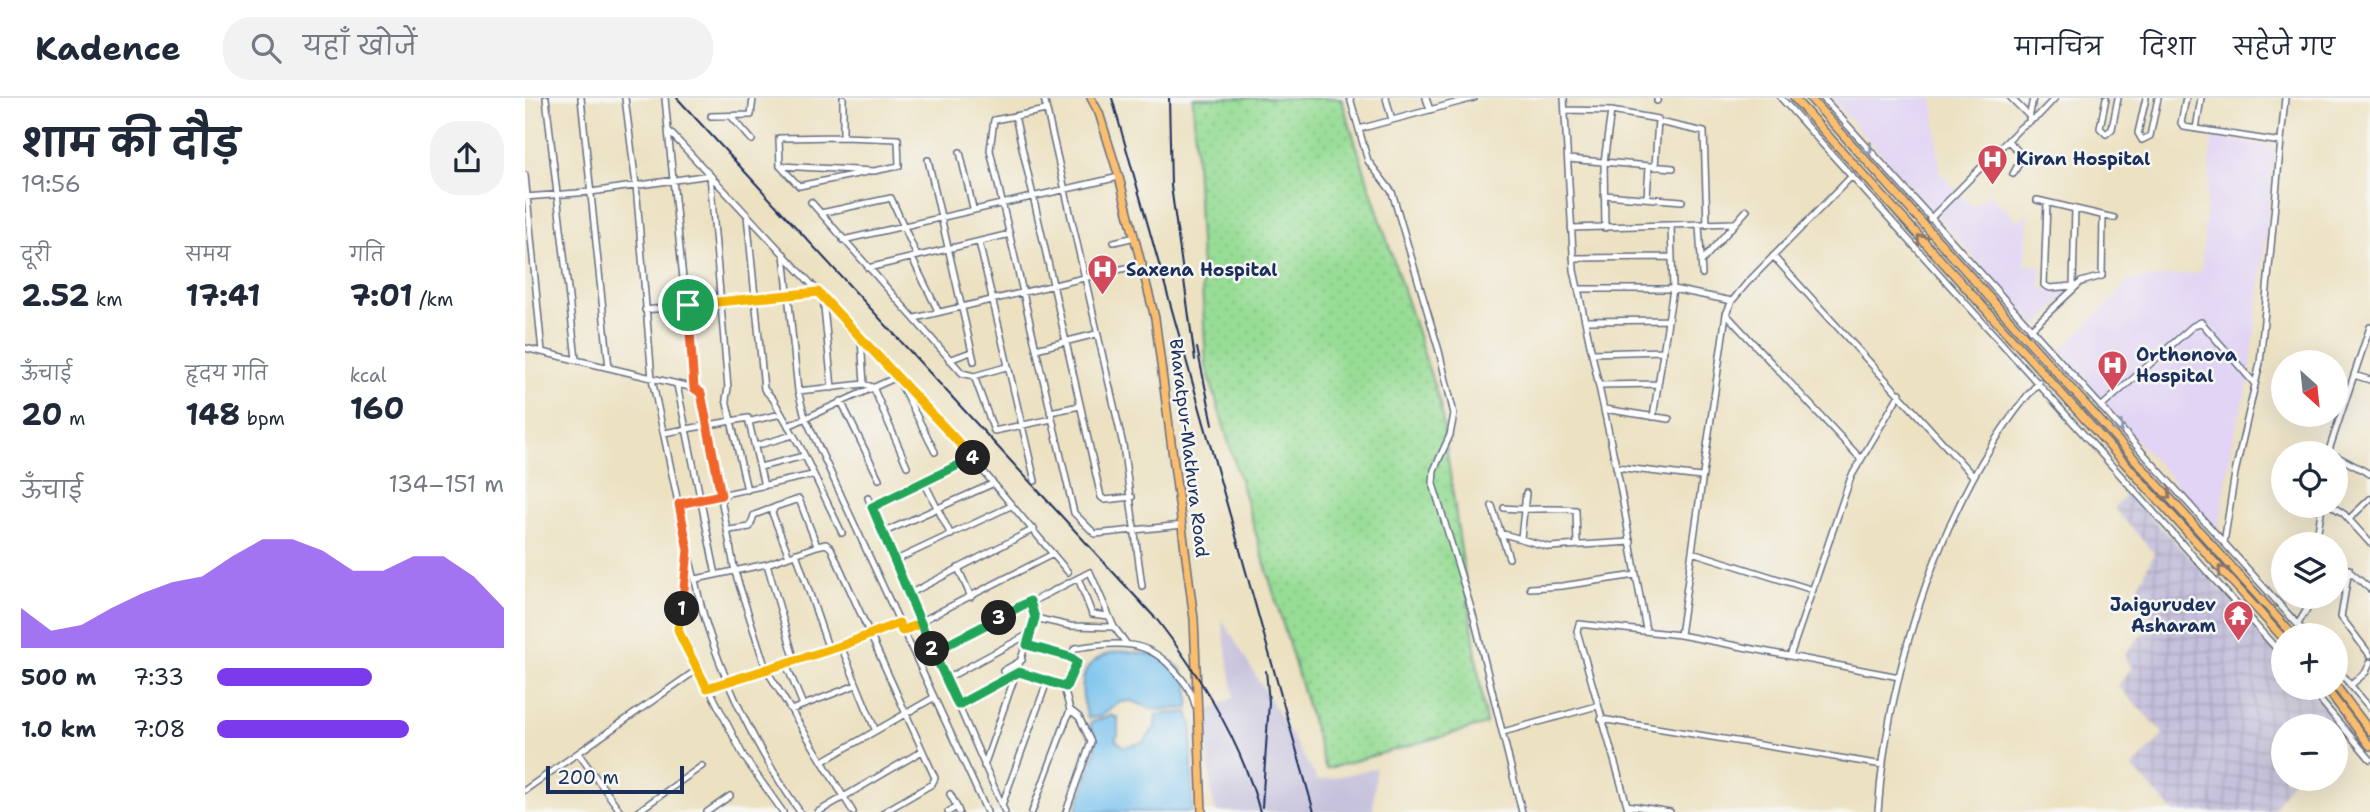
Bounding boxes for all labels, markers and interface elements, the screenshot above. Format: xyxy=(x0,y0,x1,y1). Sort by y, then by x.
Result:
search box xyxy=(223,17,713,80)
text: Kadence xyxy=(35,26,181,71)
text: यहाँ खोजें xyxy=(303,28,417,63)
icon: search xyxy=(247,29,285,67)
text: मानचित्र xyxy=(2015,31,2103,63)
text: दिशा xyxy=(2141,31,2195,63)
text: सहेजे गए xyxy=(2233,31,2335,63)
text: शाम की दौड़ xyxy=(21,117,240,168)
button: share xyxy=(430,121,504,195)
one-way arrow xyxy=(1860,141,1872,154)
hospital icon: Kiran Hospital xyxy=(1976,142,2010,186)
place label: Kiran Hospital xyxy=(2016,147,2150,171)
text: 19:56 xyxy=(21,169,81,199)
one-way arrow xyxy=(1916,234,1929,247)
text: दूरी xyxy=(21,242,51,267)
text: समय xyxy=(185,242,231,267)
text: गति xyxy=(350,242,384,267)
hospital icon: Saxena Hospital xyxy=(1086,253,1120,297)
place label: Saxena Hospital xyxy=(1126,258,1277,282)
text: 2.52 xyxy=(21,275,89,316)
text: 17:41 xyxy=(185,275,261,316)
text: 7:01 xyxy=(350,275,413,316)
pin xyxy=(658,275,718,335)
icon: arrive xyxy=(669,286,707,324)
text: km xyxy=(89,287,123,312)
text: /km xyxy=(413,287,453,312)
street label: Bharatpur-Mathura Road xyxy=(1164,337,1214,559)
place label: Orthonova Hospital xyxy=(2136,343,2238,388)
hospital icon: Orthonova Hospital xyxy=(2096,348,2130,392)
north arrow xyxy=(2271,350,2349,427)
map controls xyxy=(2271,350,2348,791)
text: ऊँचाई xyxy=(21,361,72,386)
text: हृदय गति xyxy=(185,361,268,386)
text: kcal xyxy=(350,363,387,388)
text: 160 xyxy=(350,388,404,429)
text: 20 xyxy=(21,394,62,435)
text: 148 xyxy=(185,394,240,435)
text: m xyxy=(62,406,85,431)
text: bpm xyxy=(240,406,285,431)
one-way arrow xyxy=(2111,420,2123,433)
pin: 4 xyxy=(955,440,991,476)
button: locate xyxy=(2271,441,2348,518)
text: 4 xyxy=(966,445,979,470)
text: 134–151 m xyxy=(388,469,504,499)
text: ऊँचाई xyxy=(21,475,83,505)
one-way arrow xyxy=(2159,487,2171,500)
button: layers xyxy=(2271,532,2348,609)
one-way arrow xyxy=(2217,565,2230,578)
pin: 1 xyxy=(665,592,699,626)
place label: Jaigurudev Asharam xyxy=(2110,593,2217,638)
text: 1 xyxy=(677,596,686,621)
temple icon: Jaigurudev Asharam xyxy=(2222,598,2256,642)
pin: 3 xyxy=(981,601,1016,636)
text: 3 xyxy=(992,605,1005,630)
button: + xyxy=(2271,623,2348,700)
pin: 2 xyxy=(915,632,949,666)
text: 2 xyxy=(925,636,938,661)
text: 500 m xyxy=(21,662,96,692)
text: 7:33 xyxy=(133,662,184,692)
text: 1.0 km xyxy=(21,714,96,744)
text: 7:08 xyxy=(133,714,186,744)
button: − xyxy=(2271,714,2348,791)
scale bar xyxy=(546,763,684,795)
text: 200 m xyxy=(557,765,619,790)

